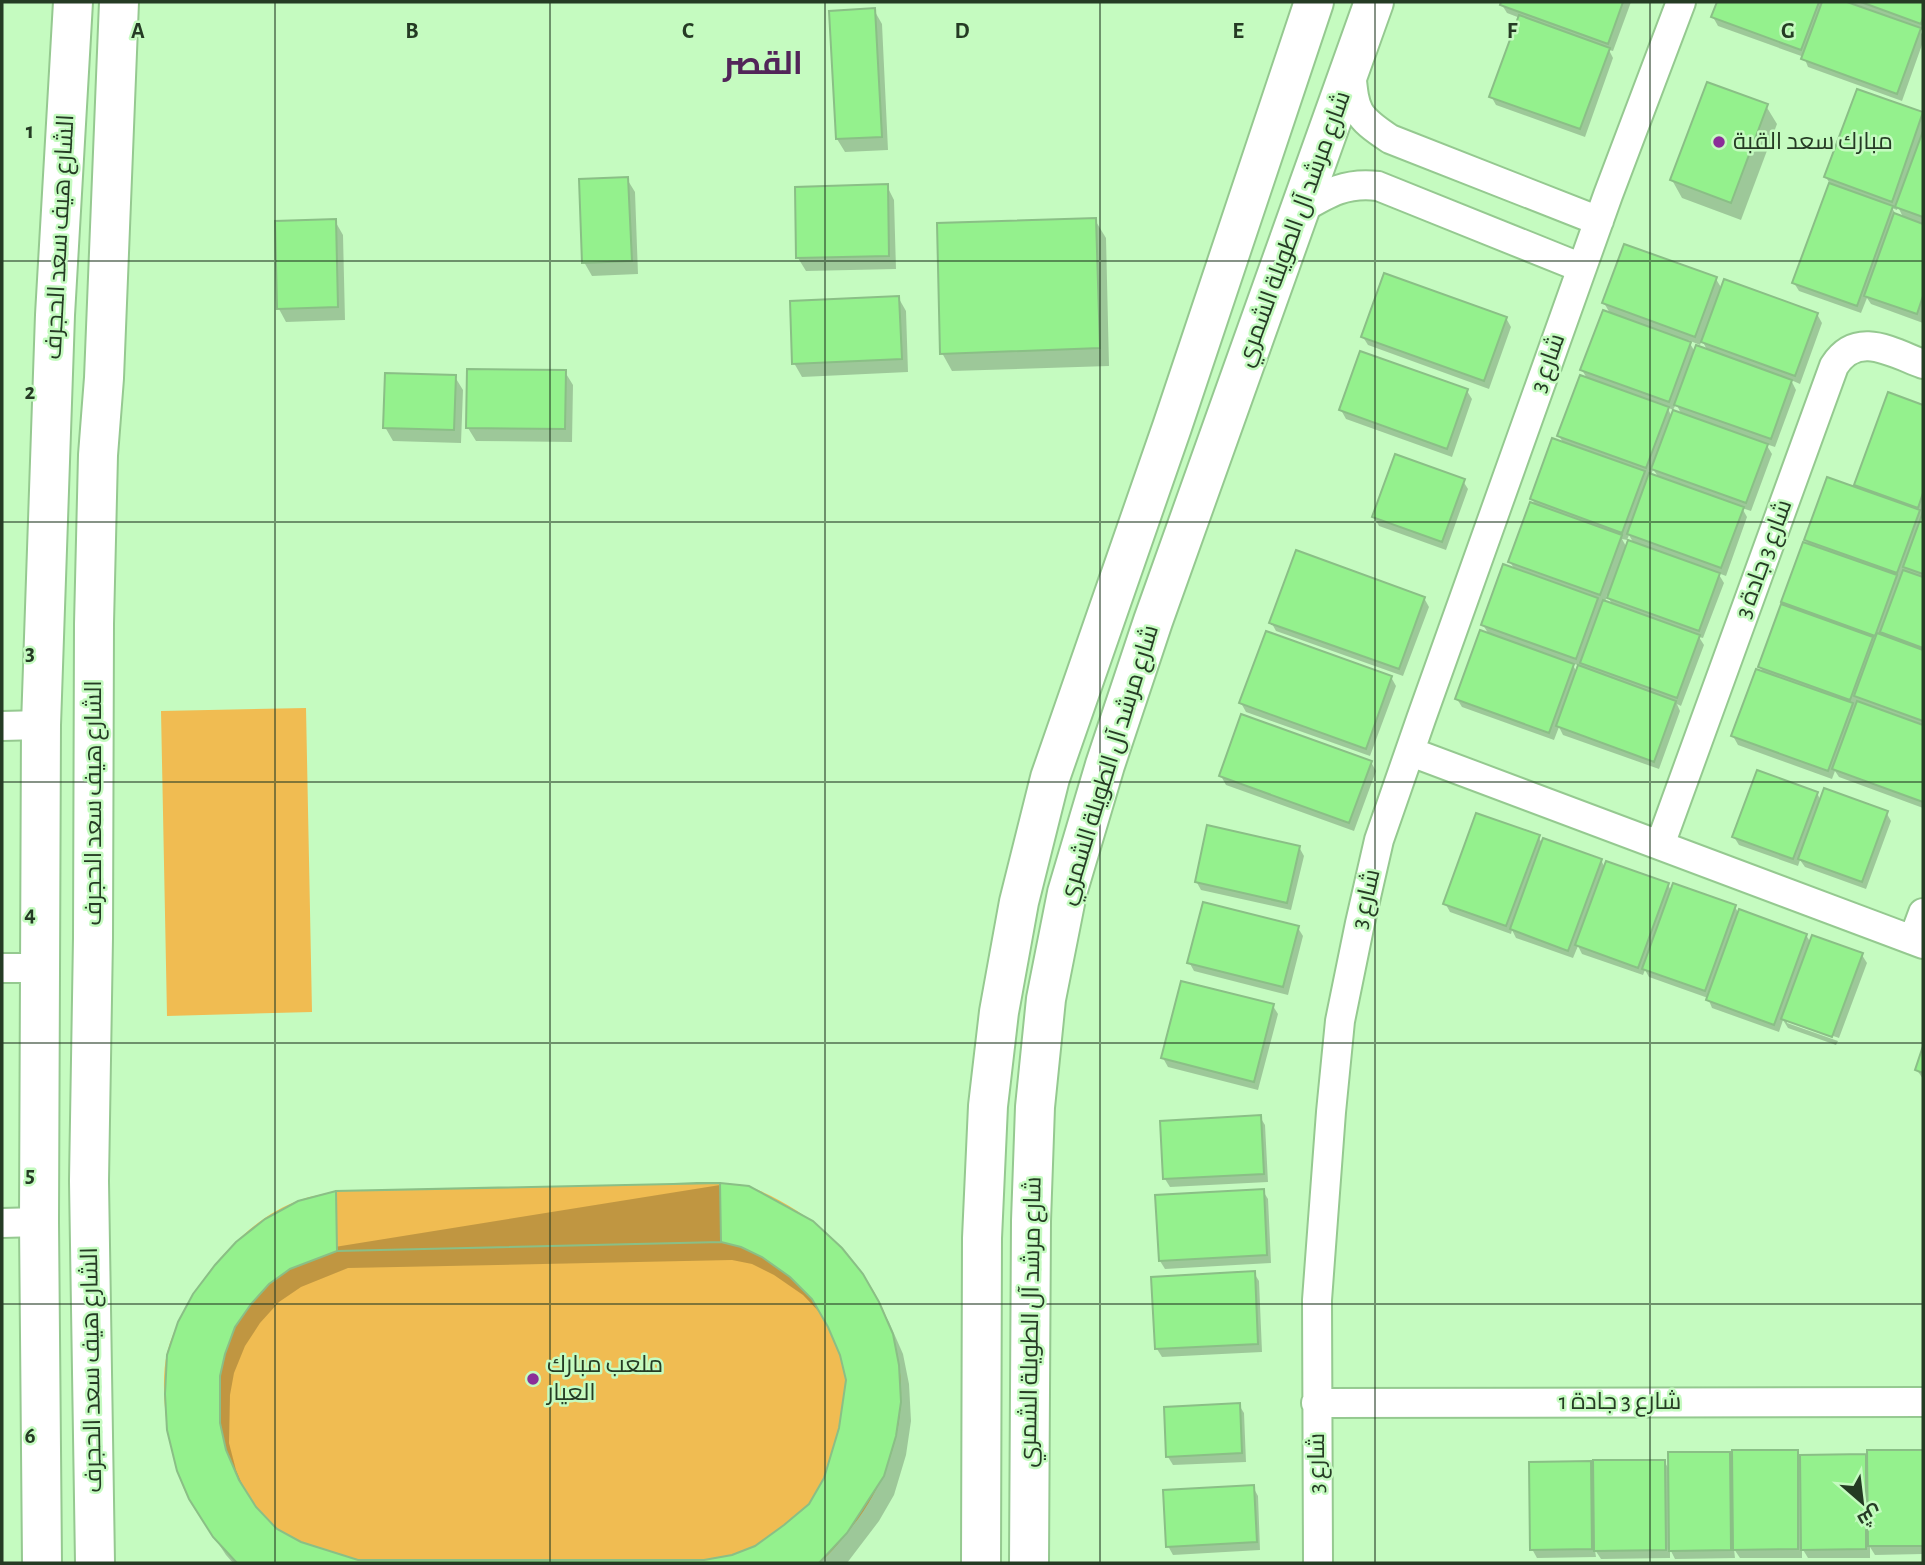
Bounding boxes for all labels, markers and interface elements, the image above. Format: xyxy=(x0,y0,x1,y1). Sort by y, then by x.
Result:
text: A xyxy=(131,20,145,43)
text: B xyxy=(405,20,419,43)
text: C xyxy=(682,20,694,43)
text: D xyxy=(954,20,970,43)
text: E xyxy=(1232,20,1244,43)
text: F xyxy=(1507,20,1518,43)
text: G xyxy=(1781,20,1795,43)
district label: القصر xyxy=(722,48,803,82)
street label: شارع مرشد آل الطويلة الشمري xyxy=(1231,87,1360,372)
street label: الشارع هيف سعد الحجرف xyxy=(41,114,81,360)
text: 1 xyxy=(26,120,34,143)
place label: مبارك سعد القبة xyxy=(1733,130,1893,154)
marker: مبارك سعد القبة xyxy=(1711,134,1727,150)
street label: شارع 3 xyxy=(1525,330,1572,396)
text: 2 xyxy=(25,381,36,404)
street label: شارع 3 جادة 3 xyxy=(1731,496,1799,622)
street label: شارع مرشد آل الطويلة الشمري xyxy=(1053,622,1168,909)
text: 3 xyxy=(25,642,35,665)
street label: الشارع هيف سعد الحجرف xyxy=(81,680,109,926)
street label: شارع 3 xyxy=(1347,867,1387,932)
text: 4 xyxy=(24,903,36,926)
text: 5 xyxy=(25,1164,35,1187)
street label: شارع مرشد آل الطويلة الشمري xyxy=(1014,1176,1051,1468)
street label: الشارع هيف سعد الحجرف xyxy=(77,1247,109,1493)
place label: ملعب مبارك العيار xyxy=(545,1353,663,1405)
marker: ملعب مبارك العيار xyxy=(525,1371,541,1387)
street label: شارع 3 جادة 1 xyxy=(1559,1389,1681,1417)
text: 6 xyxy=(24,1425,36,1448)
street label: شارع 3 xyxy=(1304,1433,1332,1493)
north arrow xyxy=(1827,1467,1897,1537)
text: ش xyxy=(1854,1501,1885,1531)

